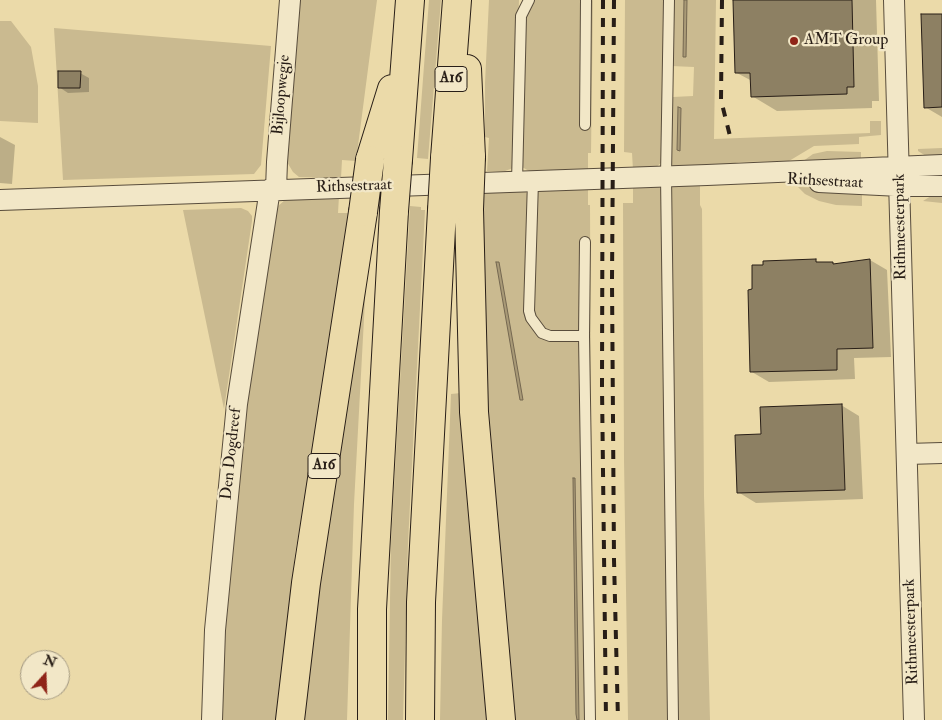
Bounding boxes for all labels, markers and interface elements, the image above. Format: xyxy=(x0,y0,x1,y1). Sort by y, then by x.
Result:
place label: AMT Group xyxy=(804,31,888,51)
marker: AMT Group xyxy=(788,35,800,47)
street label: Bijloopwegje xyxy=(269,54,295,136)
road number: A16 xyxy=(435,66,467,92)
street label: Rithsestraat xyxy=(786,170,864,194)
street label: Rithmeesterpark xyxy=(890,174,912,280)
street label: Rithsestraat xyxy=(316,176,392,198)
street label: Den Dogdreef xyxy=(218,407,246,501)
road number: A16 xyxy=(308,454,340,478)
street label: Rithmeesterpark xyxy=(901,578,923,686)
north arrow xyxy=(20,650,70,700)
text: N xyxy=(41,651,59,672)

